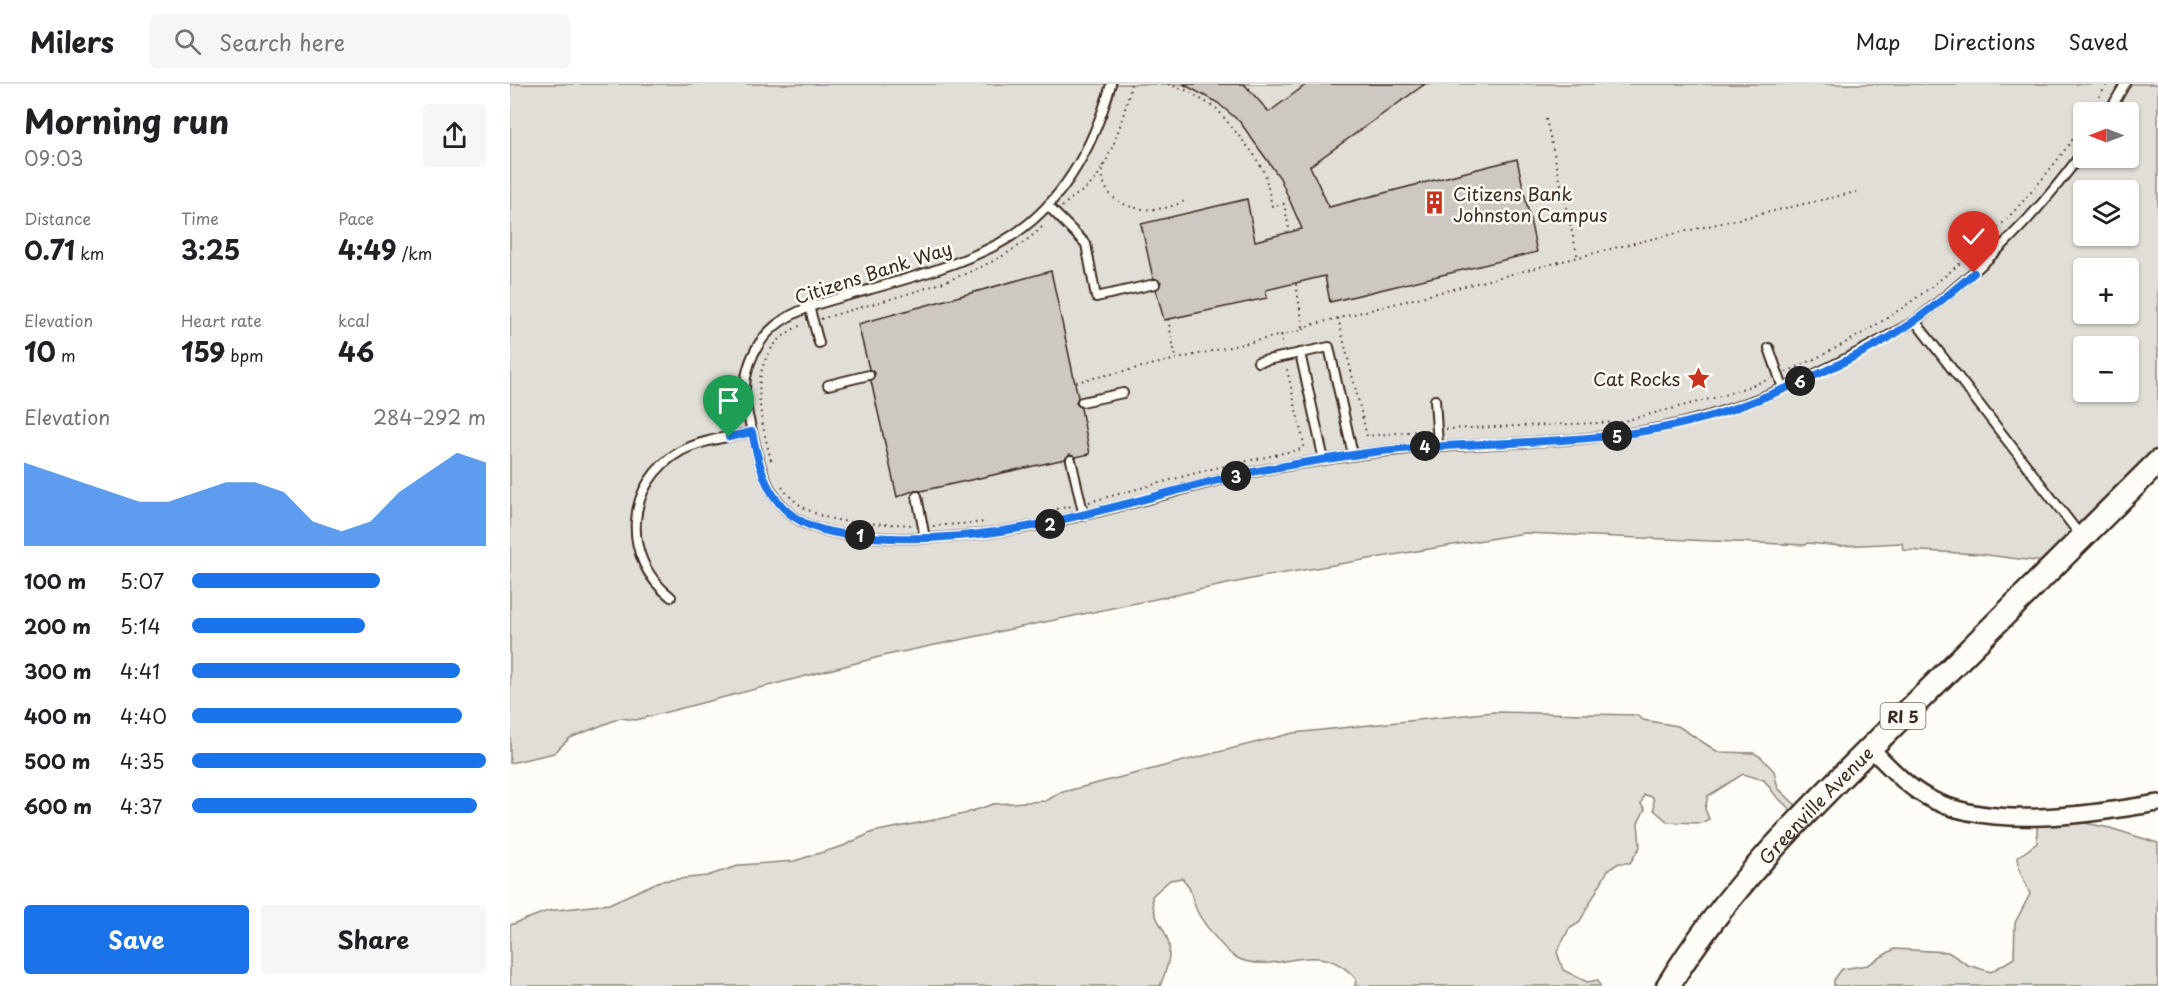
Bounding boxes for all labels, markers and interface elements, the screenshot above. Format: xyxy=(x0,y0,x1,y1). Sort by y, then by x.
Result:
search box xyxy=(150,14,570,68)
text: Milers xyxy=(30,20,114,63)
icon: search xyxy=(171,25,204,58)
text: Search here xyxy=(219,25,345,58)
text: Map xyxy=(1855,25,1900,57)
text: Directions xyxy=(1933,25,2035,57)
text: Saved xyxy=(2068,25,2128,57)
text: Morning run xyxy=(24,95,229,145)
north arrow xyxy=(2073,102,2139,168)
map controls xyxy=(2073,102,2139,402)
button: share xyxy=(423,104,486,167)
text: 09:03 xyxy=(24,143,83,173)
place label: Citizens Bank Johnston Campus xyxy=(1453,180,1607,228)
button: layers xyxy=(2073,180,2139,246)
building icon: Citizens Bank Johnston Campus xyxy=(1422,190,1448,216)
text: Distance xyxy=(24,206,91,230)
text: Time xyxy=(181,206,219,230)
text: Pace xyxy=(338,206,374,230)
pin xyxy=(1948,211,1999,273)
icon: check xyxy=(1957,220,1990,253)
text: 0.71 xyxy=(24,230,75,269)
text: 3:25 xyxy=(181,230,240,269)
text: 4:49 xyxy=(338,230,396,269)
street label: Citizens Bank Way xyxy=(791,234,955,310)
text: km xyxy=(75,241,104,265)
text: /km xyxy=(396,241,432,265)
button: + xyxy=(2073,258,2139,324)
text: Elevation xyxy=(24,308,93,332)
text: Heart rate xyxy=(181,308,262,332)
text: kcal xyxy=(338,308,370,332)
text: 10 xyxy=(24,332,56,371)
text: 159 xyxy=(181,332,225,371)
text: 46 xyxy=(338,332,374,371)
button: − xyxy=(2073,336,2139,402)
text: m xyxy=(56,343,75,367)
text: bpm xyxy=(225,343,264,367)
place label: Cat Rocks xyxy=(1593,365,1680,392)
place icon: Cat Rocks xyxy=(1685,365,1711,391)
pin: 6 xyxy=(1785,366,1815,396)
text: 6 xyxy=(1794,369,1806,393)
pin xyxy=(703,375,754,437)
icon: arrive xyxy=(712,384,745,417)
text: Elevation xyxy=(24,402,110,432)
text: 284–292 m xyxy=(373,402,486,432)
pin: 5 xyxy=(1602,421,1632,451)
text: 5 xyxy=(1612,424,1622,448)
pin: 4 xyxy=(1410,431,1440,461)
text: 4 xyxy=(1420,434,1430,458)
pin: 3 xyxy=(1221,461,1251,491)
text: 3 xyxy=(1231,464,1241,488)
pin: 2 xyxy=(1035,509,1065,539)
text: 2 xyxy=(1044,512,1056,536)
pin: 1 xyxy=(845,520,875,550)
text: 1 xyxy=(856,523,864,547)
text: 100 m xyxy=(24,566,86,596)
text: 5:07 xyxy=(120,566,164,596)
text: 200 m xyxy=(24,611,91,641)
text: 5:14 xyxy=(120,611,161,641)
text: 300 m xyxy=(24,656,92,686)
text: 4:41 xyxy=(120,656,160,686)
text: 400 m xyxy=(24,701,92,731)
text: 4:40 xyxy=(120,701,167,731)
road number: RI 5 xyxy=(1880,703,1926,729)
street label: Greenville Avenue xyxy=(1752,740,1878,870)
text: 500 m xyxy=(24,746,91,776)
text: 4:35 xyxy=(120,746,165,776)
text: 600 m xyxy=(24,791,92,821)
text: 4:37 xyxy=(120,791,162,821)
button: Save xyxy=(24,905,249,974)
button: Share xyxy=(261,905,486,974)

